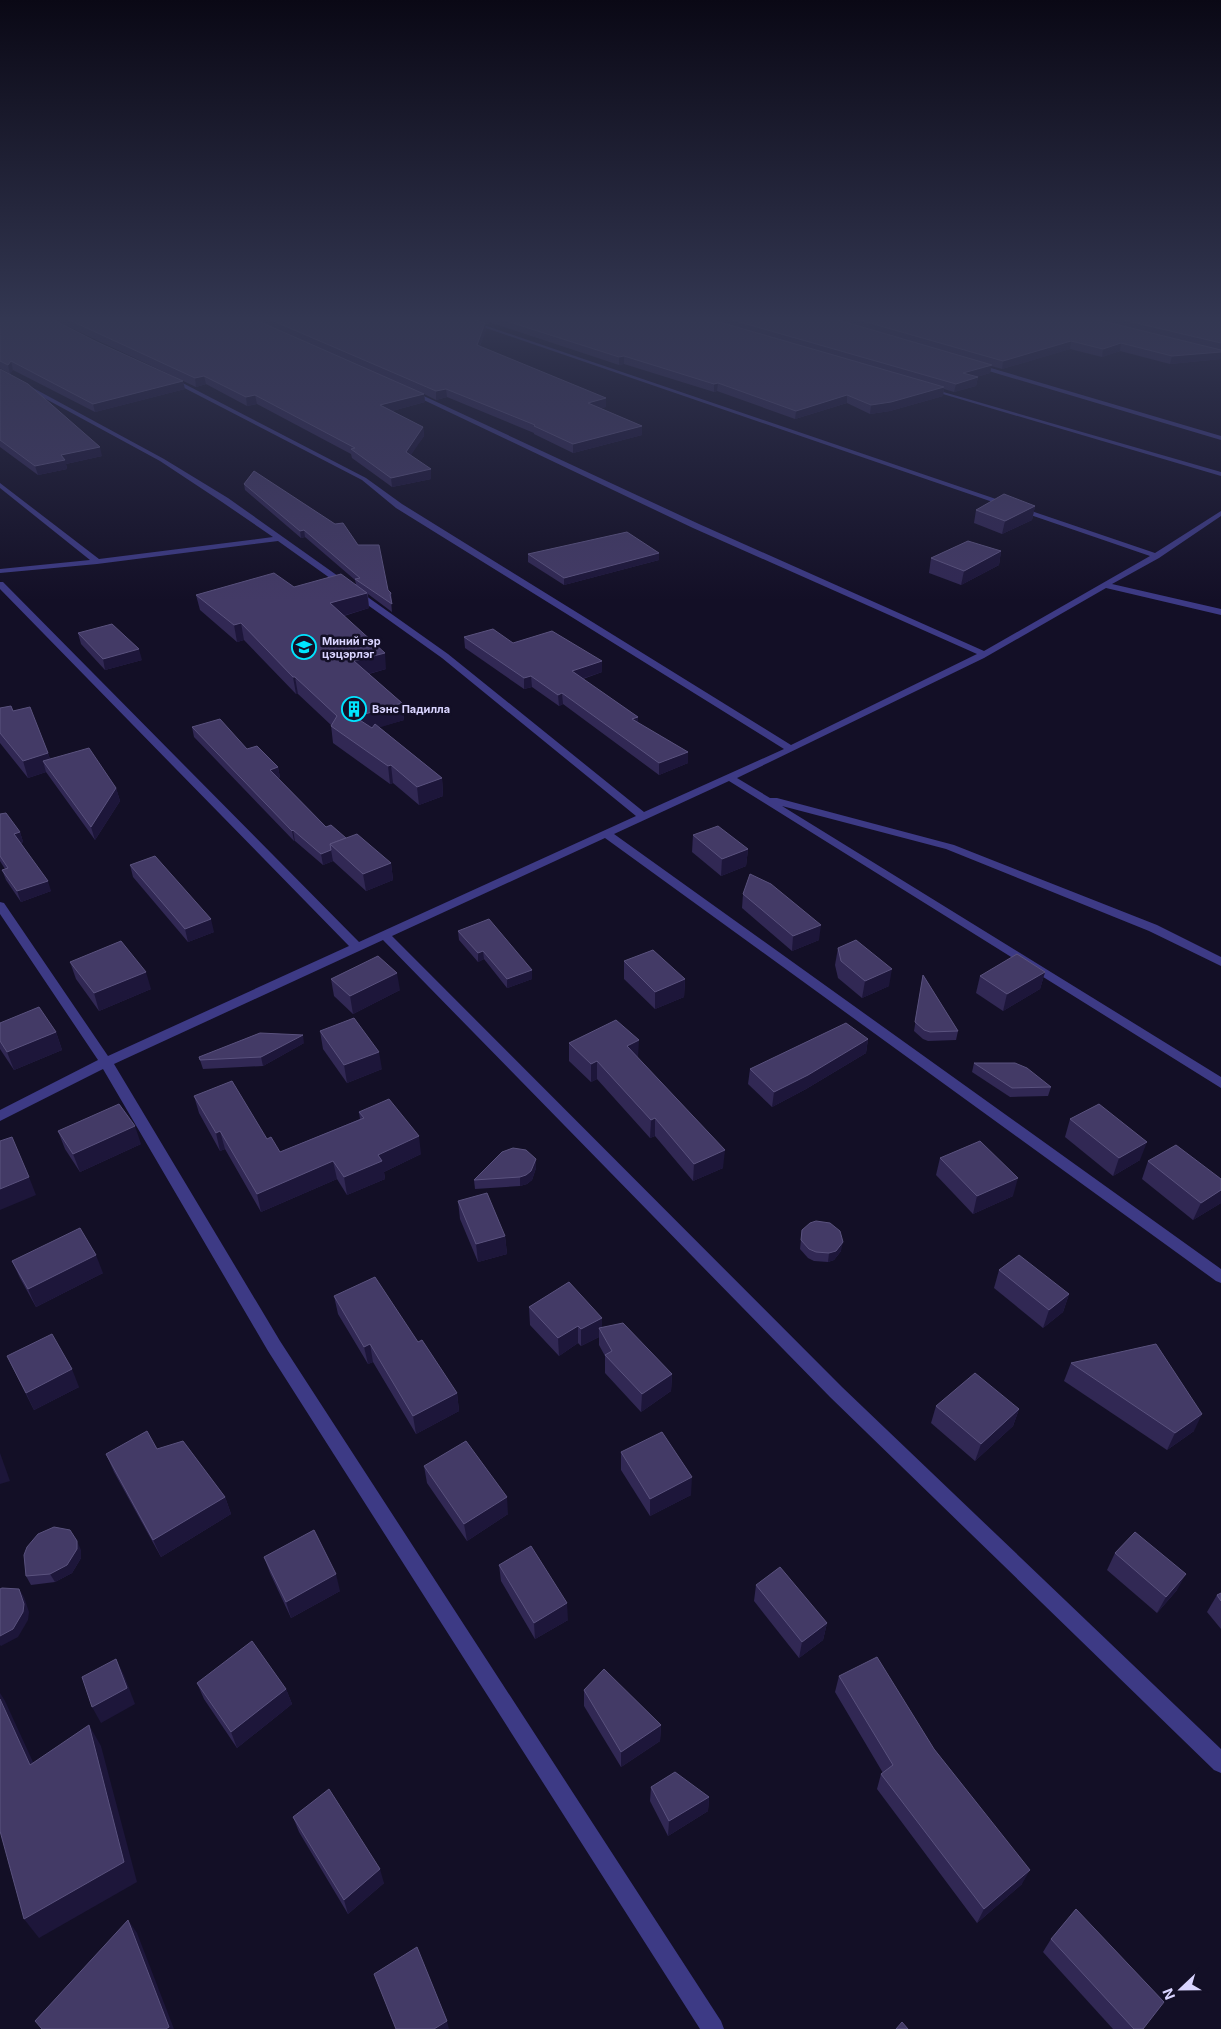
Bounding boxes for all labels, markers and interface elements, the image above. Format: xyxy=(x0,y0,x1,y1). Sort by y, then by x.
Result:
school or university icon: Миний гэр цэцэрлэг xyxy=(291,634,317,660)
place label: Миний гэр цэцэрлэг xyxy=(322,634,381,661)
building icon: Вэнс Падилла xyxy=(341,696,367,722)
place label: Вэнс Падилла xyxy=(372,702,450,716)
north arrow xyxy=(1156,1964,1206,2014)
text: N xyxy=(1159,1986,1178,2002)

